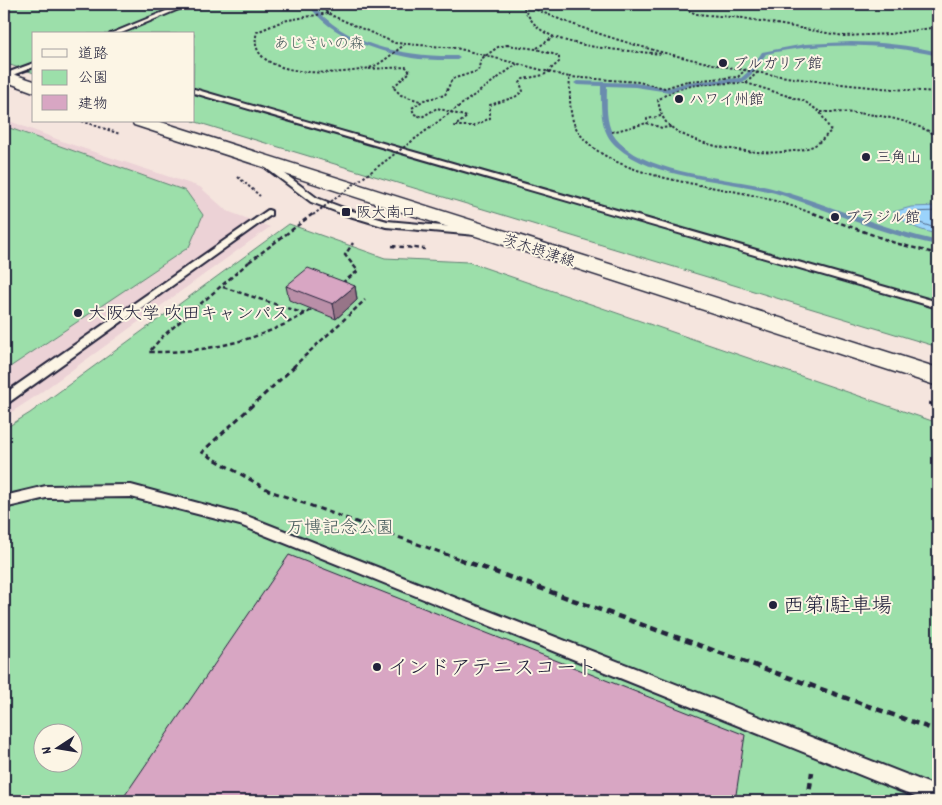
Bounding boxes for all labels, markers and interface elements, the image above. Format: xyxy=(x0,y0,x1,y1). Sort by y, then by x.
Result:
legend xyxy=(32,32,195,122)
park label: あじさいの森 xyxy=(274,34,364,56)
text: 道路 xyxy=(78,44,108,66)
place label: ブルガリア館 xyxy=(733,54,822,76)
marker: ブルガリア館 xyxy=(717,57,729,69)
text: 公園 xyxy=(78,68,108,90)
place label: ハワイ州館 xyxy=(689,90,764,112)
marker: ハワイ州館 xyxy=(673,93,685,105)
text: 建物 xyxy=(78,94,108,116)
place label: 三角山 xyxy=(876,148,921,170)
marker: 三角山 xyxy=(860,151,872,163)
place label: 阪大南口 xyxy=(356,203,416,225)
marker: 阪大南口 xyxy=(340,206,352,218)
place label: ブラジル館 xyxy=(845,208,920,230)
marker: ブラジル館 xyxy=(829,211,841,223)
street label: 茨木摂津線 xyxy=(499,230,577,274)
place label: 大阪大学 吹田キャンパス xyxy=(88,303,289,328)
marker: 大阪大学 吹田キャンパス xyxy=(72,307,84,319)
park label: 万博記念公園 xyxy=(286,517,394,542)
place label: 西第1駐車場 xyxy=(783,593,893,623)
marker: 西第1駐車場 xyxy=(767,599,779,611)
place label: インドアテニスコート xyxy=(387,655,597,685)
marker: インドアテニスコート xyxy=(371,661,383,673)
north arrow xyxy=(32,722,82,772)
text: N xyxy=(37,745,58,756)

